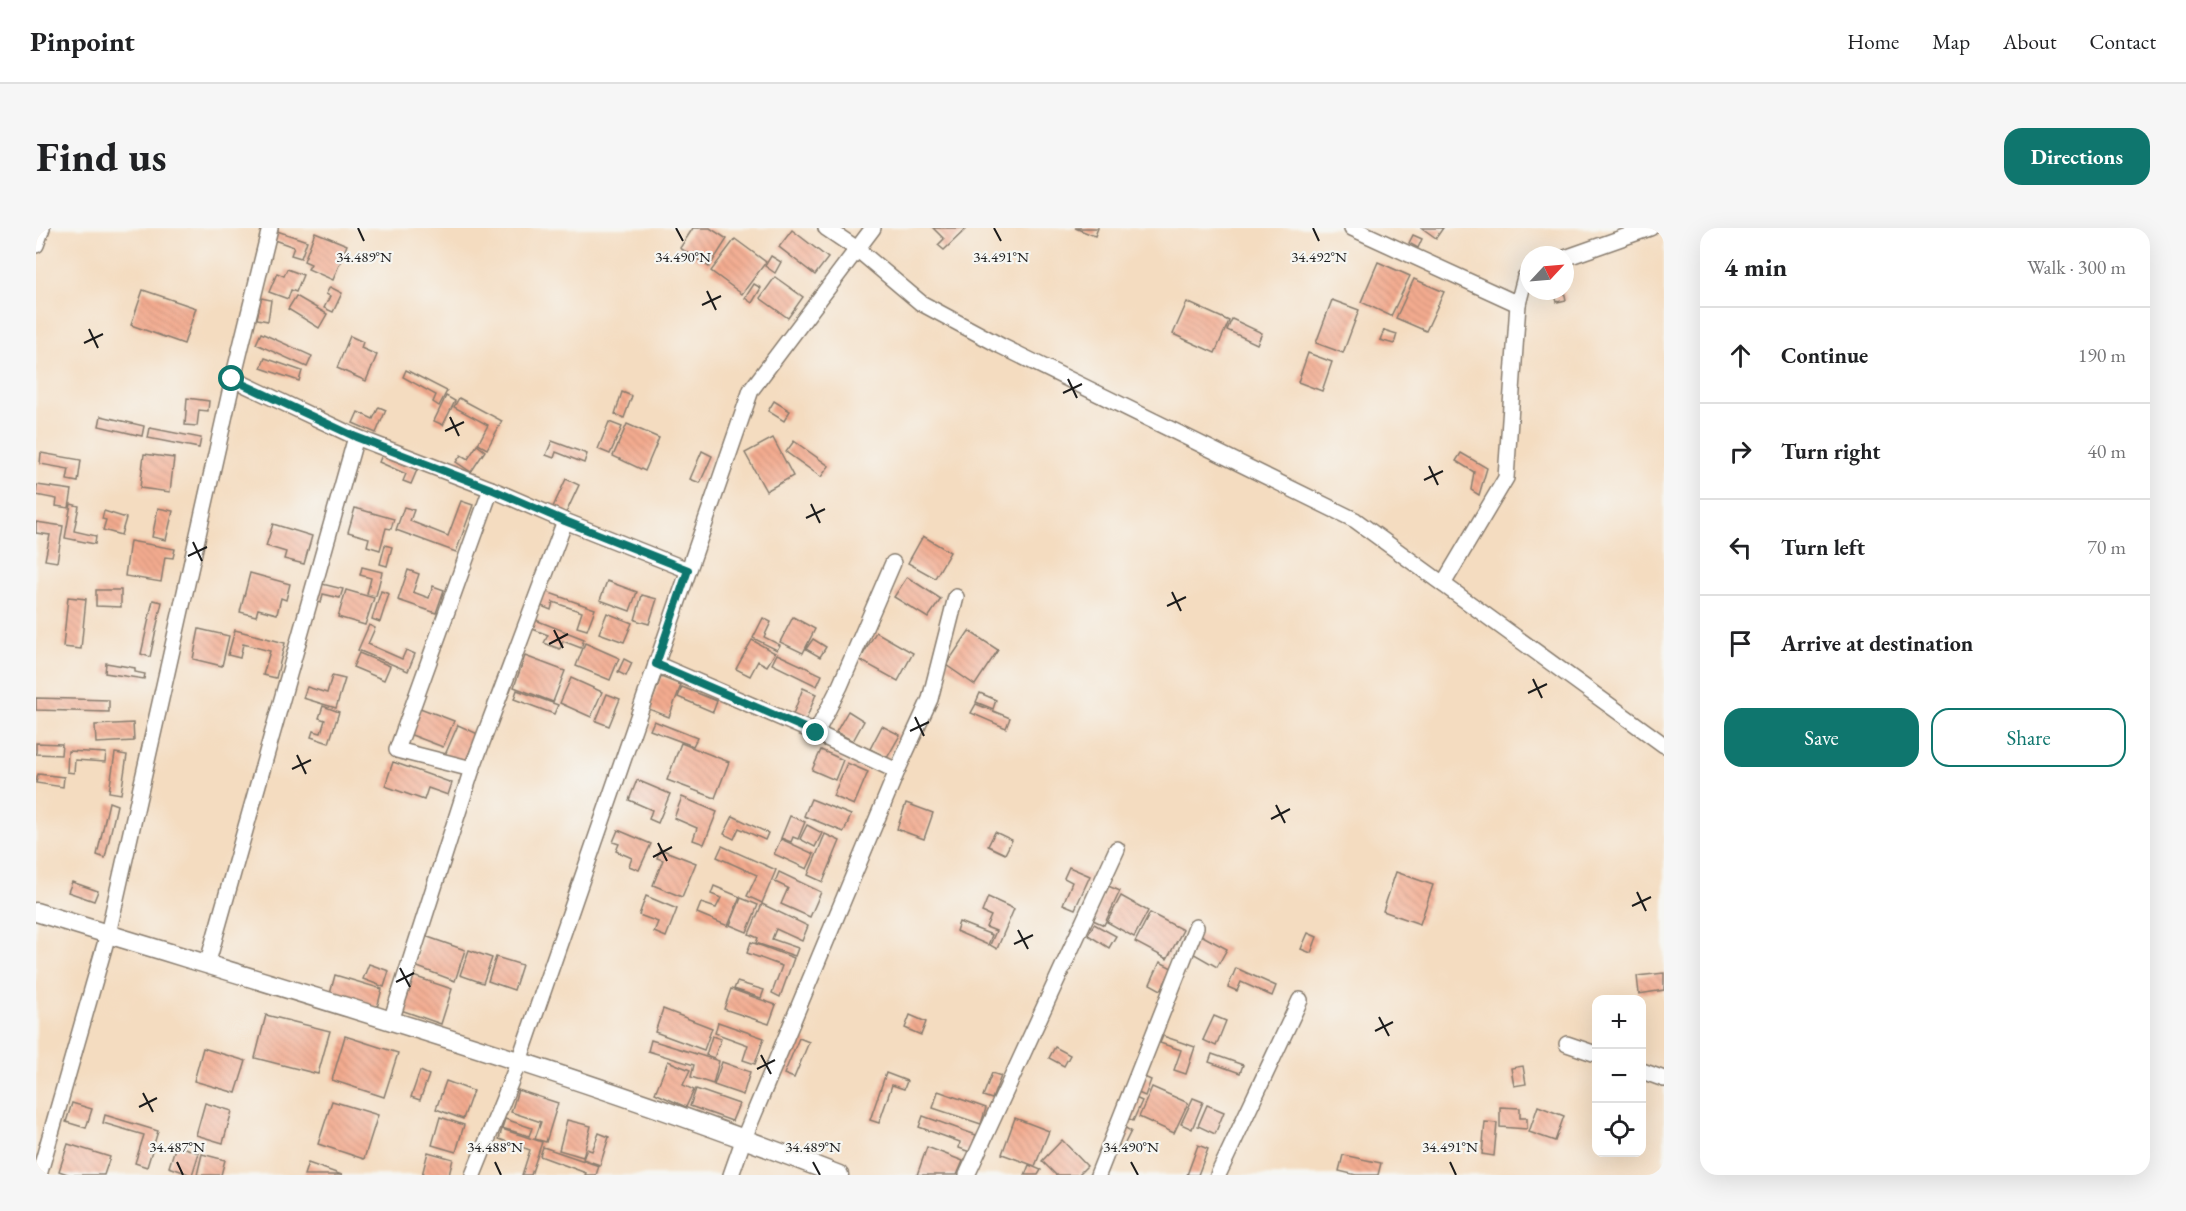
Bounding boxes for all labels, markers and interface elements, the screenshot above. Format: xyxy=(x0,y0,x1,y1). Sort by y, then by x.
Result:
text: Pinpoint xyxy=(30,23,135,59)
text: Home xyxy=(1847,28,1899,55)
text: Map xyxy=(1932,28,1970,55)
text: About xyxy=(2003,28,2056,55)
text: Contact xyxy=(2089,28,2156,55)
button: Directions xyxy=(2004,128,2150,185)
text: Find us xyxy=(36,129,167,184)
north arrow xyxy=(1520,246,1574,300)
text: 34.489°N xyxy=(336,247,392,266)
text: 34.490°N xyxy=(655,247,711,266)
text: 34.491°N xyxy=(973,247,1029,266)
text: 34.492°N xyxy=(1291,247,1347,266)
text: 4 min xyxy=(1724,250,1787,284)
text: Walk · 300 m xyxy=(2027,254,2126,280)
icon: ahead xyxy=(1724,339,1757,372)
text: Continue xyxy=(1781,341,1868,370)
text: 190 m xyxy=(2078,342,2126,368)
route start xyxy=(218,365,244,391)
icon: right xyxy=(1724,435,1757,468)
text: Turn right xyxy=(1781,437,1880,466)
text: 40 m xyxy=(2087,438,2126,464)
icon: left xyxy=(1724,531,1757,564)
text: Turn left xyxy=(1781,533,1865,562)
text: 70 m xyxy=(2087,534,2126,560)
icon: arrive xyxy=(1724,627,1757,660)
text: Arrive at destination xyxy=(1781,629,1973,658)
button: Save xyxy=(1724,708,1919,767)
button: Share xyxy=(1931,708,2126,767)
route end xyxy=(802,719,828,745)
map controls xyxy=(1592,995,1646,1157)
button: + xyxy=(1592,995,1646,1049)
button: − xyxy=(1592,1049,1646,1103)
button: locate xyxy=(1592,1103,1646,1157)
text: 34.487°N xyxy=(149,1137,205,1156)
text: 34.488°N xyxy=(467,1137,523,1156)
text: 34.489°N xyxy=(785,1137,841,1156)
text: 34.490°N xyxy=(1103,1137,1159,1156)
text: 34.491°N xyxy=(1422,1137,1478,1156)

